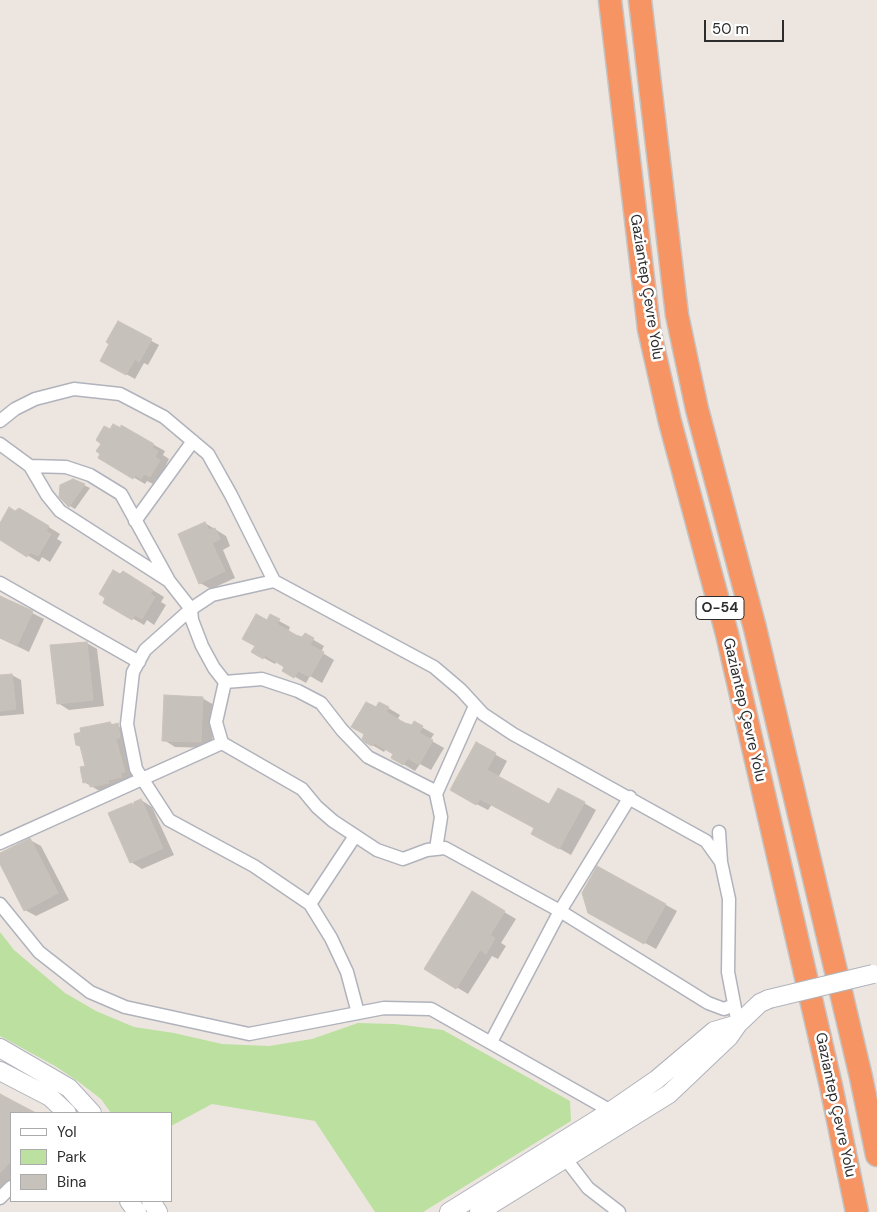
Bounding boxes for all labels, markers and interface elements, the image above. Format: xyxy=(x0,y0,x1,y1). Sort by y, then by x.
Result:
scale bar xyxy=(707,10,787,42)
text: 50 m xyxy=(712,19,749,39)
street label: Gaziantep Çevre Yolu xyxy=(626,213,666,361)
road number: O-54 xyxy=(696,596,744,620)
street label: Gaziantep Çevre Yolu xyxy=(719,636,769,784)
street label: Gaziantep Çevre Yolu xyxy=(811,1031,859,1179)
legend xyxy=(10,1112,172,1202)
text: Yol xyxy=(57,1122,77,1142)
text: Park xyxy=(57,1147,87,1167)
text: Bina xyxy=(57,1172,86,1192)

